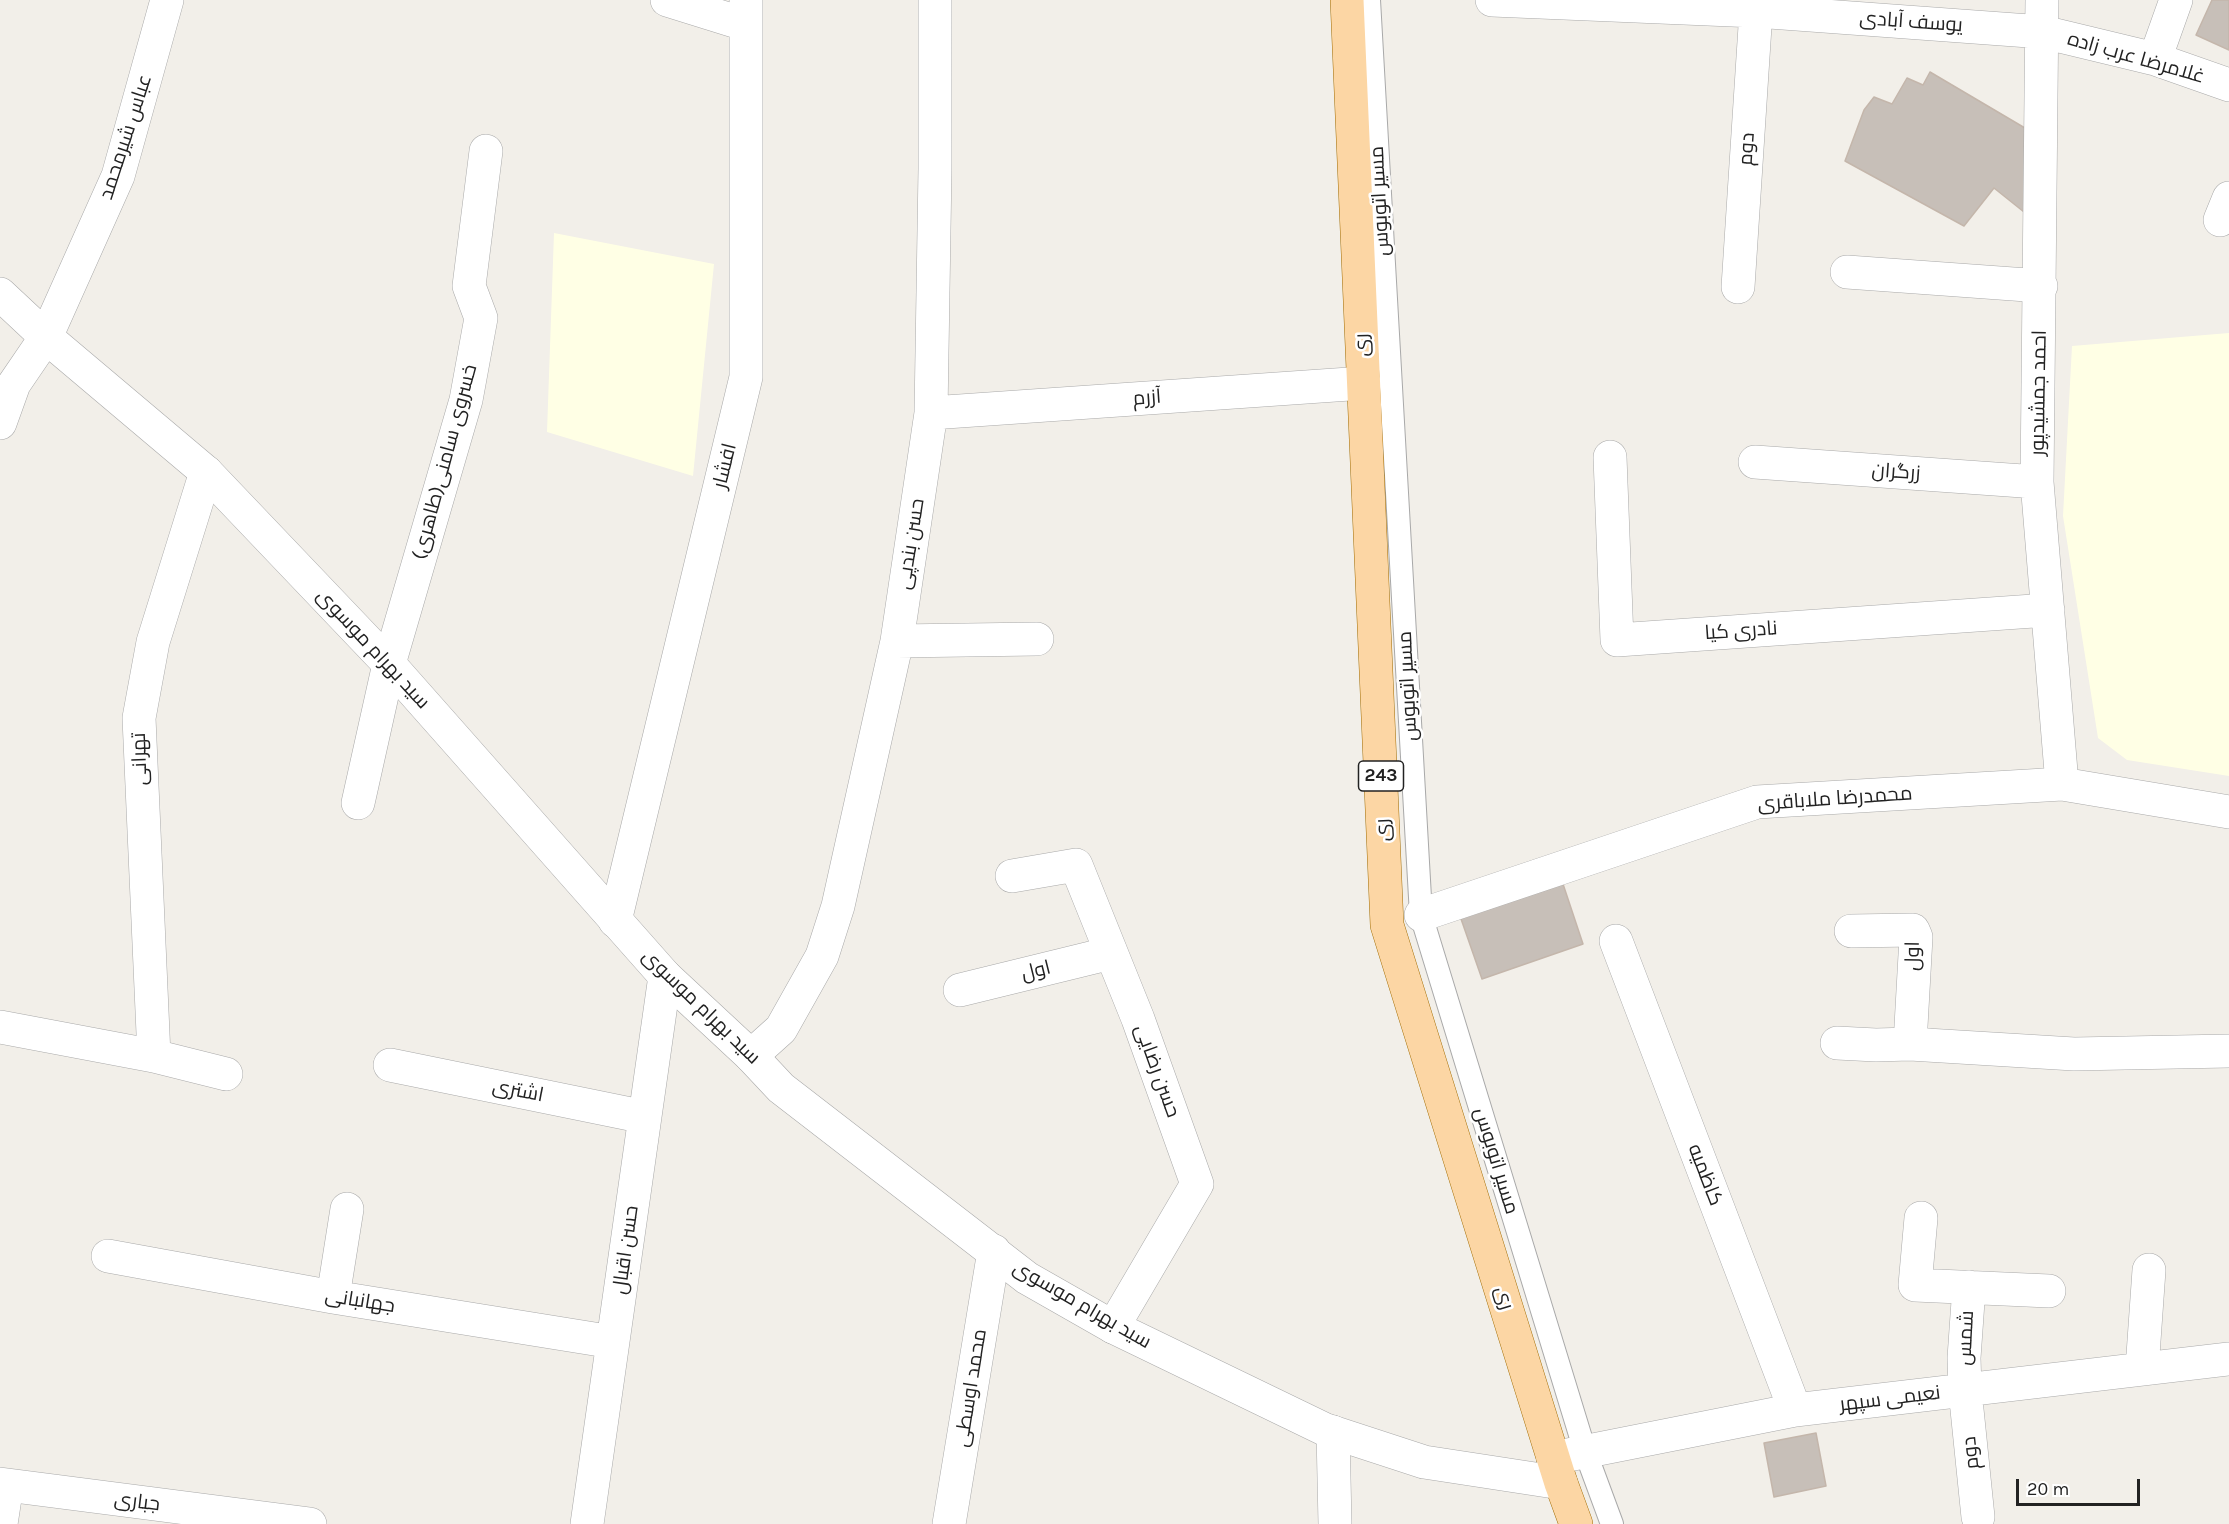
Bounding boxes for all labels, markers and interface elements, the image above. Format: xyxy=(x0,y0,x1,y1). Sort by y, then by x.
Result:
street label: یوسف آبادی xyxy=(1859,6,1963,38)
street label: غلامرضا عرب زاده xyxy=(2065,27,2207,89)
street label: عباس شیرمحمد xyxy=(94,71,158,203)
street label: دوم xyxy=(1734,132,1760,166)
street label: مسیر اتوبوس xyxy=(1365,145,1395,257)
street label: احمد جمشیدپور xyxy=(2026,330,2052,456)
street label: ری xyxy=(1350,333,1374,357)
street label: خسروی سامنی(طاهری) xyxy=(407,362,483,562)
street label: آزرم xyxy=(1132,385,1162,411)
street label: افشار xyxy=(708,441,742,491)
street label: زرگران xyxy=(1871,458,1921,486)
street label: حسن بندپی xyxy=(892,497,930,591)
street label: سید بهرام موسوی xyxy=(311,584,435,714)
street label: نادری کیا xyxy=(1704,616,1778,646)
street label: مسیر اتوبوس xyxy=(1393,630,1423,742)
street label: تهرانی xyxy=(127,732,153,786)
road number: 243 xyxy=(1358,761,1404,791)
street label: محمدرضا ملاباقری xyxy=(1757,782,1913,816)
street label: ری xyxy=(1370,818,1396,842)
street label: اول xyxy=(1901,941,1925,971)
street label: سید بهرام موسوی xyxy=(637,944,765,1070)
street label: اول xyxy=(1019,956,1053,986)
street label: حسن رضایی xyxy=(1129,1021,1185,1121)
street label: اشتری xyxy=(490,1074,546,1108)
street label: مسیر اتوبوس xyxy=(1468,1105,1524,1217)
street label: کاظمیه xyxy=(1682,1141,1728,1209)
street label: حسن اقبال xyxy=(608,1204,644,1296)
street label: سید بهرام موسوی xyxy=(1009,1256,1155,1354)
street label: ری xyxy=(1489,1283,1519,1313)
street label: جهانبانی xyxy=(323,1284,397,1318)
street label: شمس xyxy=(1953,1310,1979,1366)
street label: محمد اوسطی xyxy=(950,1327,992,1449)
street label: نعیمی سپهر xyxy=(1838,1381,1942,1417)
street label: دوم xyxy=(1957,1435,1985,1471)
scale bar xyxy=(2019,1467,2144,1505)
text: 20 m xyxy=(2027,1478,2069,1500)
street label: جباری xyxy=(113,1487,161,1517)

